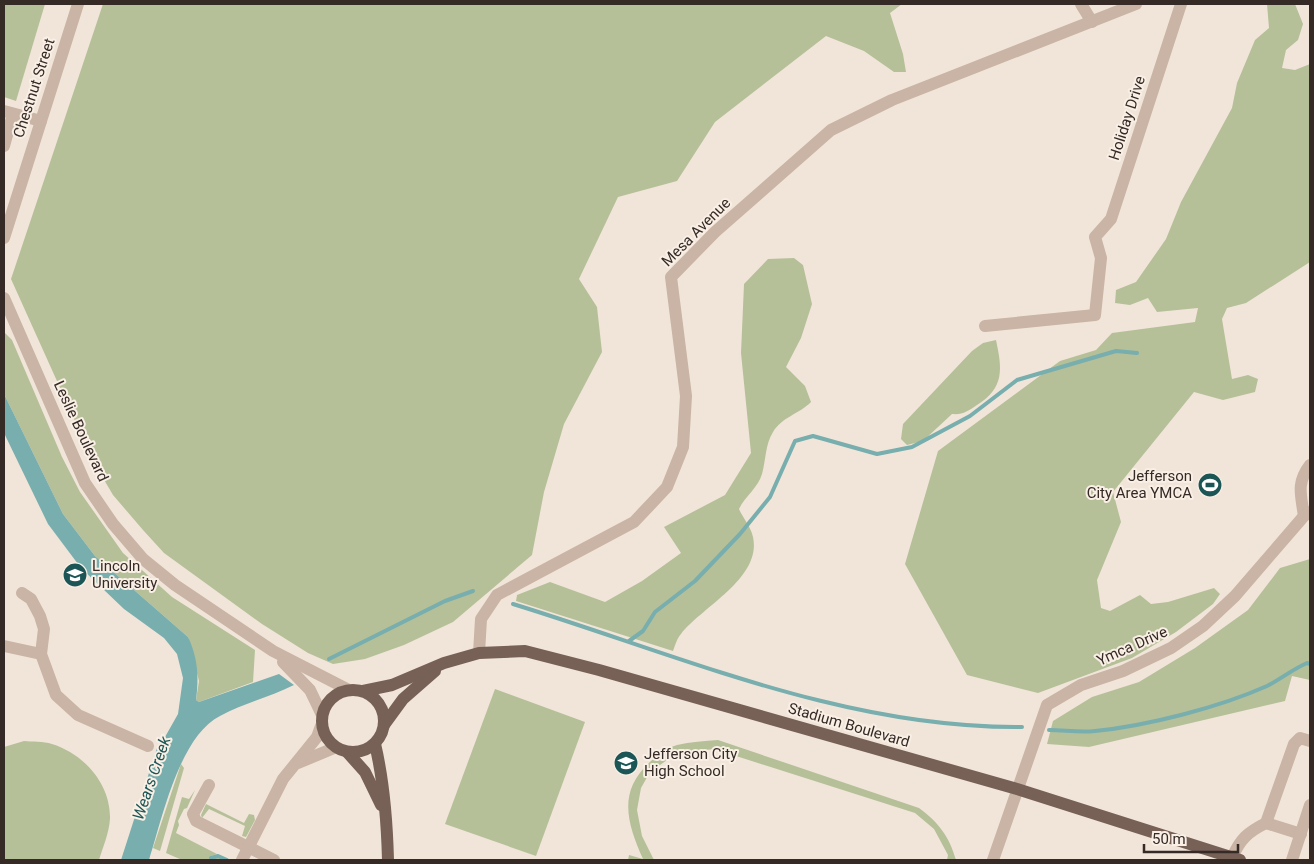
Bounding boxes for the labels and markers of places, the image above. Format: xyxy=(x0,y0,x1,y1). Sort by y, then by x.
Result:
place label: Jefferson City Area YMCA xyxy=(1087,467,1192,502)
sports icon: Jefferson City Area YMCA xyxy=(1197,472,1223,498)
place label: Lincoln University xyxy=(92,557,157,592)
school or university icon: Lincoln University xyxy=(62,562,88,588)
place label: Jefferson City High School xyxy=(644,745,737,780)
school or university icon: Jefferson City High School xyxy=(613,750,639,776)

